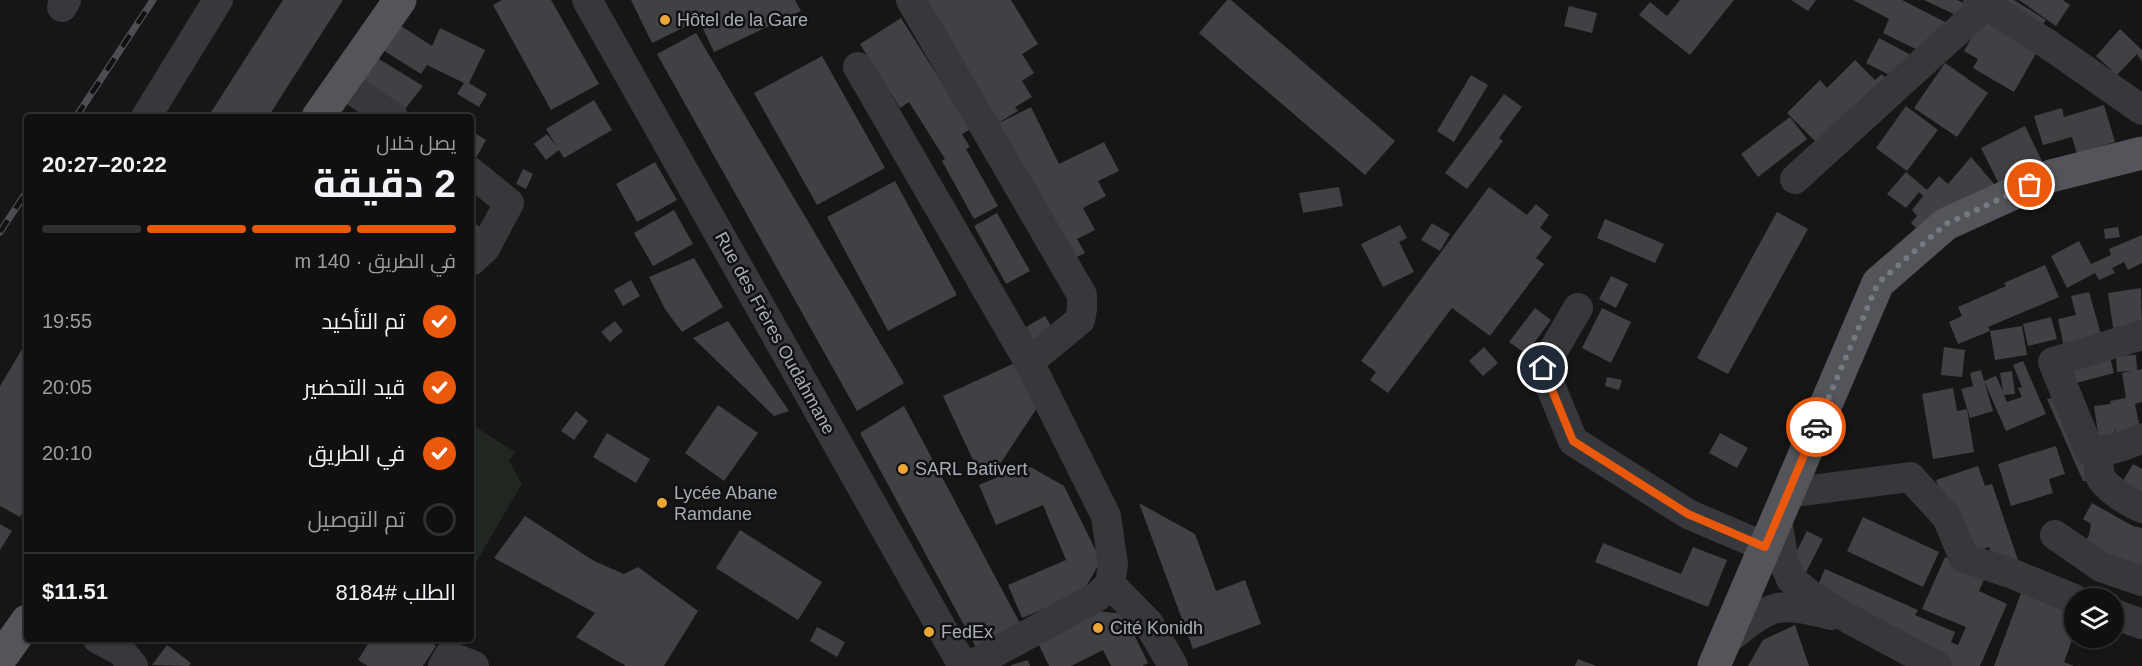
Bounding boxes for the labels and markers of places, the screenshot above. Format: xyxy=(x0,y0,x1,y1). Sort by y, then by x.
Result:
place label: Hôtel de la Gare xyxy=(677,10,808,30)
marker: Hôtel de la Gare xyxy=(658,13,672,27)
pin xyxy=(2004,159,2055,210)
pin xyxy=(1517,342,1568,393)
place label: SARL Bativert xyxy=(915,459,1027,479)
marker: SARL Bativert xyxy=(896,462,910,476)
place label: Lycée Abane Ramdane xyxy=(674,483,777,524)
marker: Lycée Abane Ramdane xyxy=(655,496,669,510)
place label: Cité Konidh xyxy=(1110,618,1203,638)
marker: Cité Konidh xyxy=(1091,621,1105,635)
place label: FedEx xyxy=(941,622,993,642)
marker: FedEx xyxy=(922,625,936,639)

